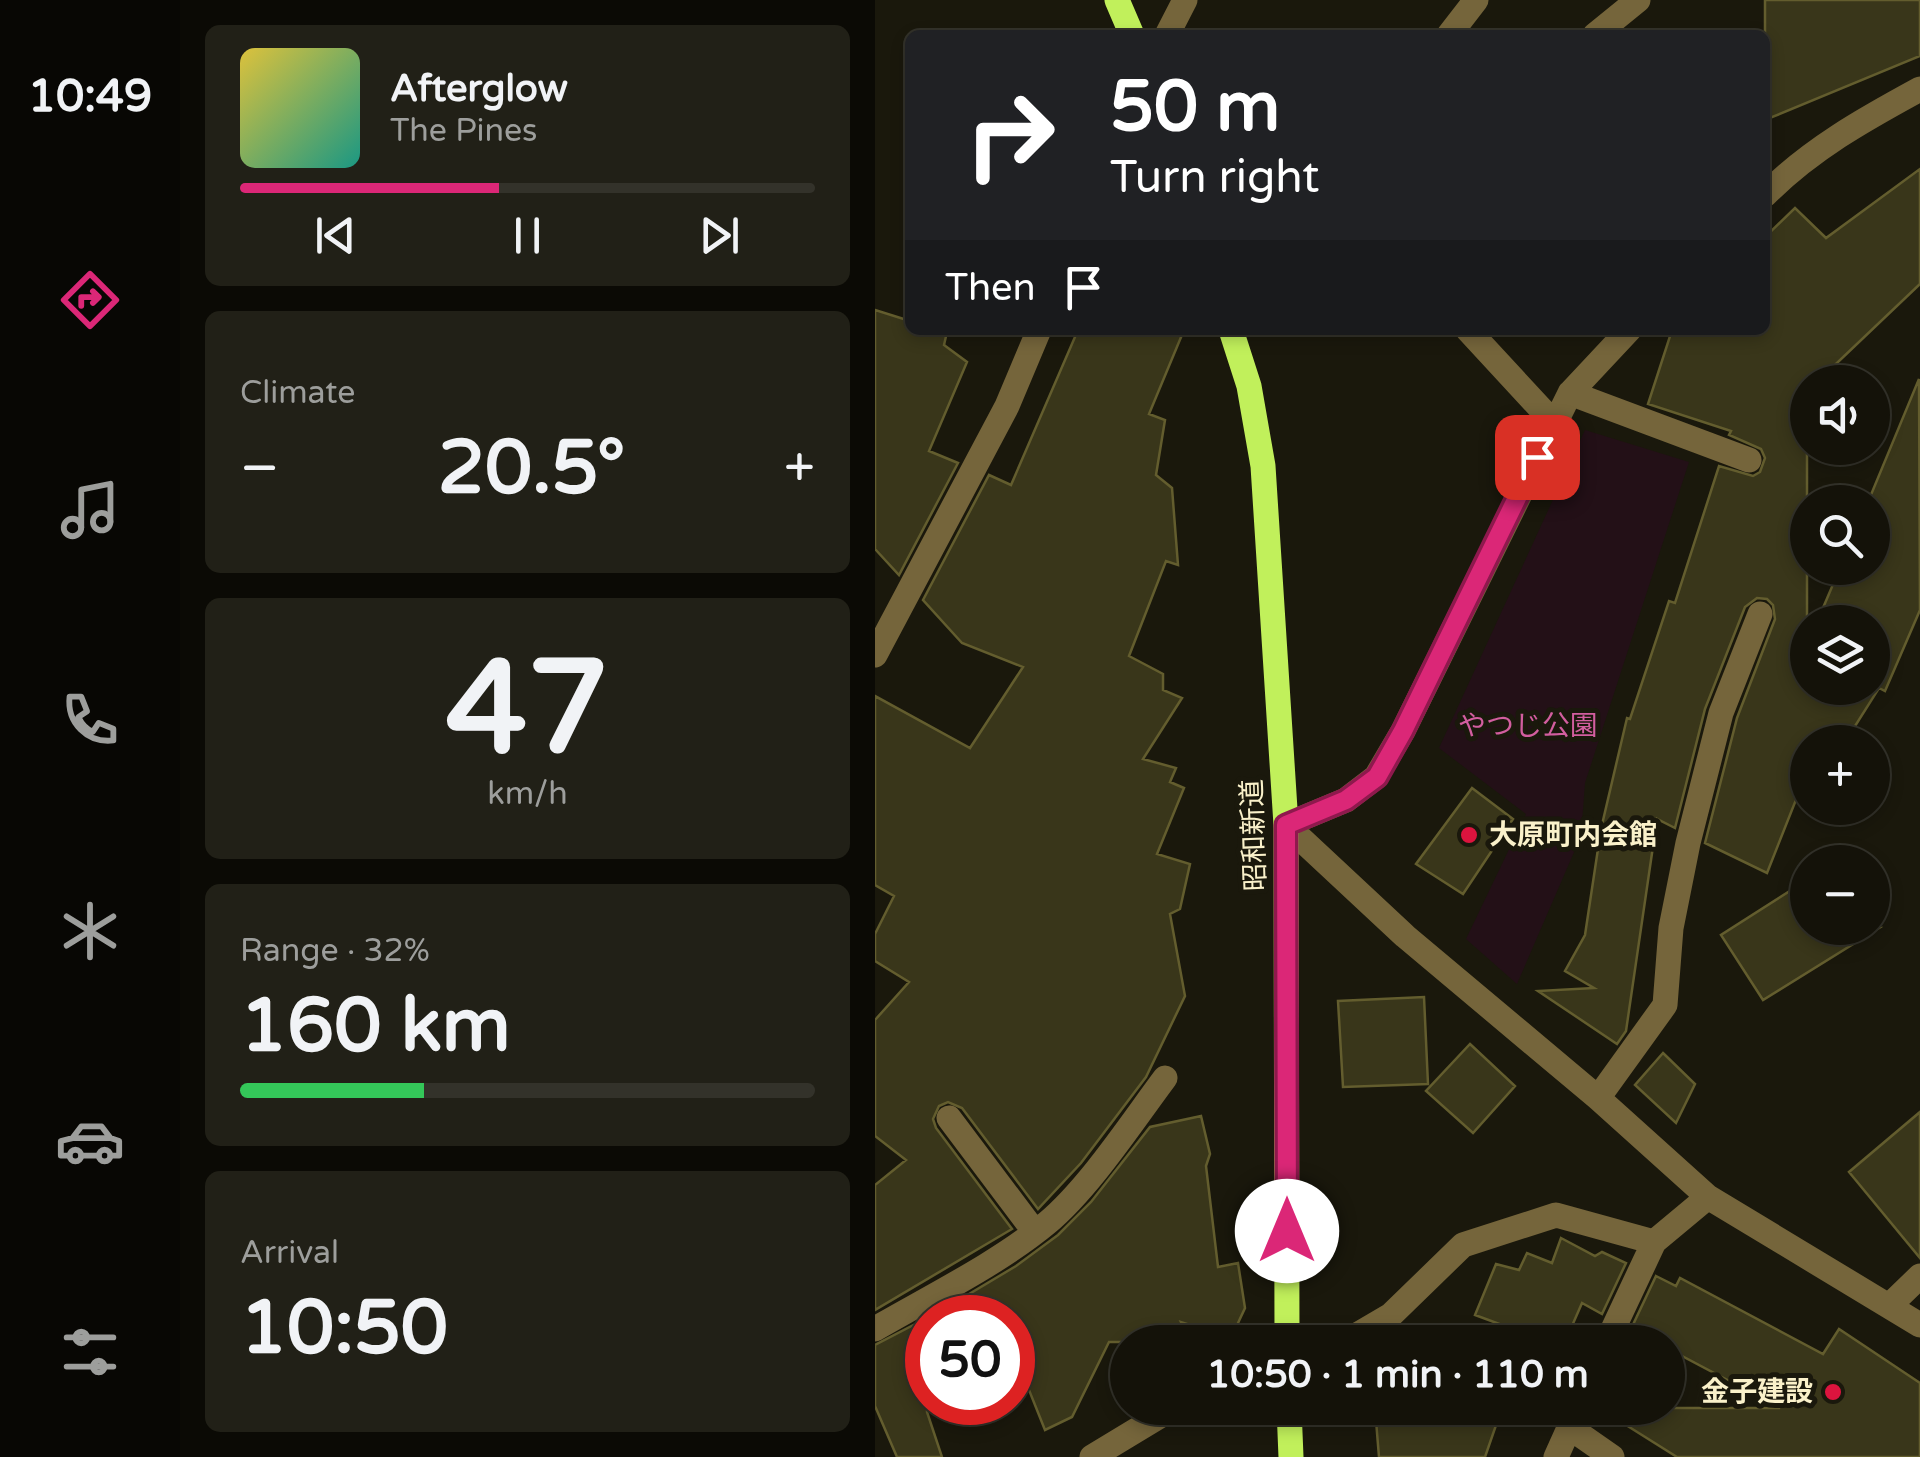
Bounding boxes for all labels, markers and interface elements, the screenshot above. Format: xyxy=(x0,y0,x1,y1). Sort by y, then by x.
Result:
text: Afterglow xyxy=(390,66,568,112)
text: 50 m xyxy=(1110,66,1280,150)
text: 10:49 xyxy=(28,70,152,124)
icon: right xyxy=(945,70,1075,200)
text: The Pines xyxy=(390,112,537,150)
text: Turn right xyxy=(1110,151,1319,205)
icon: previous xyxy=(308,208,363,263)
icon: pause xyxy=(500,208,555,263)
icon: next xyxy=(692,208,747,263)
icon: arrive xyxy=(1056,260,1111,315)
icon: directions xyxy=(55,265,125,335)
text: Then xyxy=(945,265,1036,311)
map controls xyxy=(1790,365,1890,945)
button: sound xyxy=(1790,365,1890,465)
text: Climate xyxy=(240,374,355,412)
pin xyxy=(1495,415,1580,500)
text: 20.5° xyxy=(438,423,625,513)
icon: arrive xyxy=(1510,430,1565,485)
text: − xyxy=(240,436,279,502)
text: + xyxy=(784,436,815,502)
icon: music xyxy=(55,475,125,545)
button: search xyxy=(1790,485,1890,585)
button: layers xyxy=(1790,605,1890,705)
text: 47 xyxy=(446,632,609,788)
icon: phone xyxy=(55,685,125,755)
park label: やつじ公園 xyxy=(1458,709,1598,743)
button: + xyxy=(1790,725,1890,825)
text: km/h xyxy=(487,775,568,813)
street label: 昭和新道 xyxy=(1235,778,1273,892)
place label: 大原町内会館 xyxy=(1489,818,1657,852)
marker: 大原町内会館 xyxy=(1458,824,1480,846)
button: − xyxy=(1790,845,1890,945)
icon: climate xyxy=(55,896,125,966)
text: Range · 32% xyxy=(240,932,430,970)
text: 160 km xyxy=(240,981,511,1071)
icon: car xyxy=(55,1106,125,1176)
position arrow xyxy=(1235,1179,1339,1283)
text: Arrival xyxy=(240,1234,339,1272)
text: 10:50 xyxy=(240,1283,448,1373)
speed limit sign: 50 xyxy=(905,1295,1035,1425)
icon: filters xyxy=(55,1317,125,1387)
text: 10:50 · 1 min · 110 m xyxy=(1206,1352,1589,1398)
place label: 金子建設 xyxy=(1701,1375,1813,1409)
marker: 金子建設 xyxy=(1822,1381,1844,1403)

